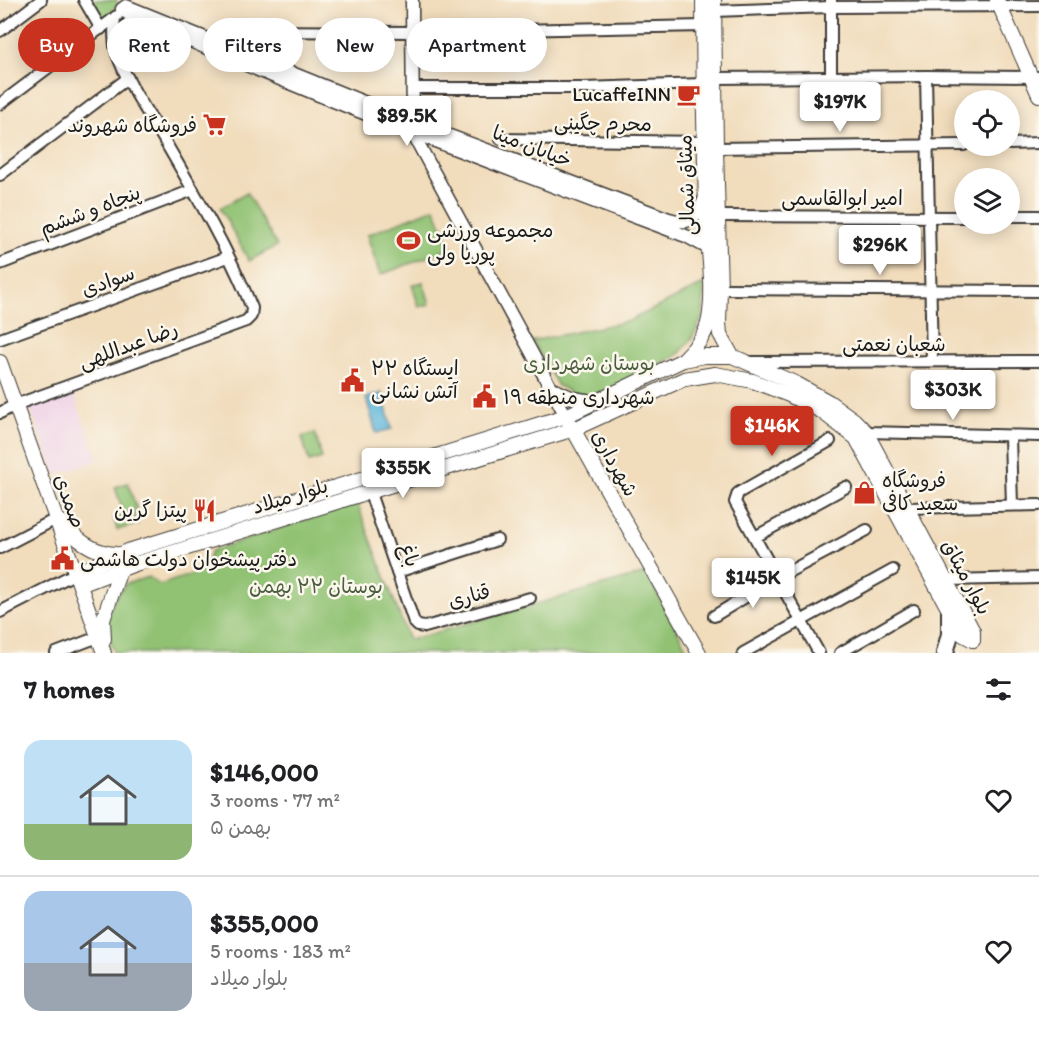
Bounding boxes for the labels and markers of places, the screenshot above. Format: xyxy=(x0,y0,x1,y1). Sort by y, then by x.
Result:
cafe icon: LucaffeINN xyxy=(676,81,702,107)
place label: LucaffeINN xyxy=(572,82,671,106)
pin: $197K xyxy=(798,82,882,133)
pin: $89.5K xyxy=(358,96,456,147)
supermarket icon: فروشگاه شهروند xyxy=(202,112,228,138)
place label: فروشگاه شهروند xyxy=(67,113,197,137)
place label: مجموعه ورزشی پوریا ولی xyxy=(427,218,553,266)
pin: $296K xyxy=(838,225,922,276)
sports icon: مجموعه ورزشی پوریا ولی xyxy=(396,228,422,254)
place label: ایستگاه ۲۲ آتش نشانی xyxy=(371,356,459,404)
public building icon: ایستگاه ۲۲ آتش نشانی xyxy=(340,367,366,393)
pin: $303K xyxy=(911,370,995,421)
public building icon: شهرداری منطقه ۱۹ xyxy=(472,384,498,410)
place label: شهرداری منطقه ۱۹ xyxy=(503,385,655,409)
pin: $146K xyxy=(730,406,814,457)
pin: $355K xyxy=(361,448,445,499)
place label: فروشگاه سعید کافی xyxy=(882,468,958,515)
shop icon: فروشگاه سعید کافی xyxy=(851,479,877,505)
restaurant icon: پیتزا گرین xyxy=(192,497,218,523)
place label: پیتزا گرین xyxy=(114,498,187,523)
public building icon: دفتر پیشخوان دولت هاشمی xyxy=(49,546,75,572)
place label: دفتر پیشخوان دولت هاشمی xyxy=(80,547,297,572)
pin: $145K xyxy=(711,558,795,609)

